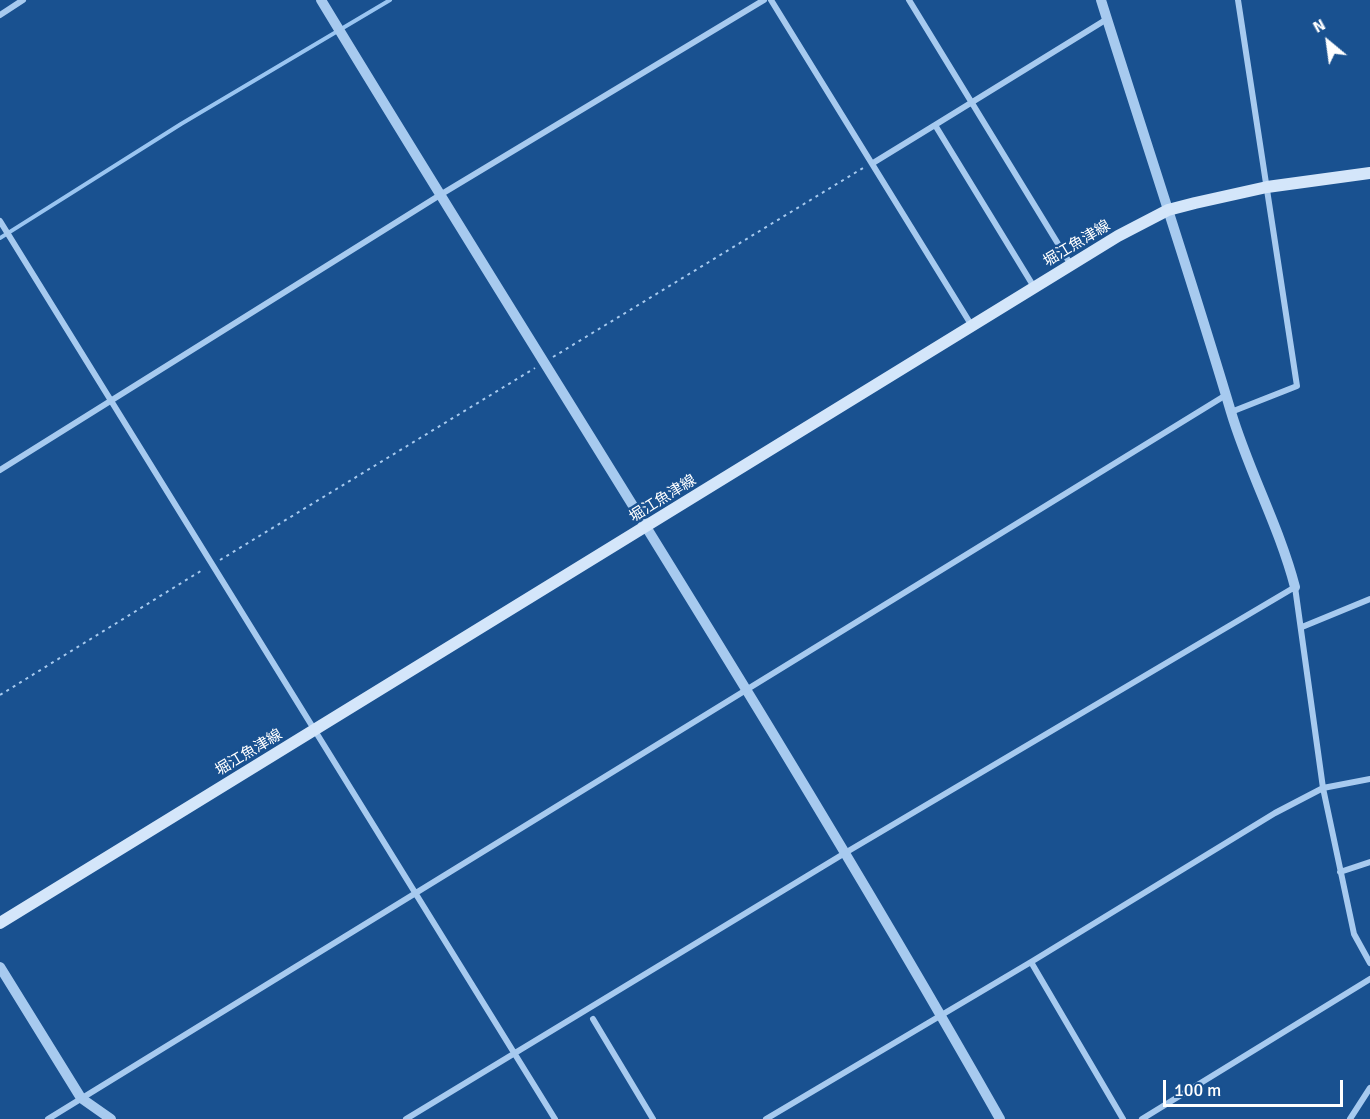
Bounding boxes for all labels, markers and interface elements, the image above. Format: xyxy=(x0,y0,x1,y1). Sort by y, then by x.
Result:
north arrow xyxy=(1298,12,1358,72)
text: N xyxy=(1310,15,1329,38)
street label: 堀江魚津線 xyxy=(1040,217,1114,271)
street label: 堀江魚津線 xyxy=(626,471,700,527)
street label: 堀江魚津線 xyxy=(212,726,286,780)
scale bar xyxy=(1166,1068,1346,1106)
text: 100 m xyxy=(1174,1079,1221,1101)

